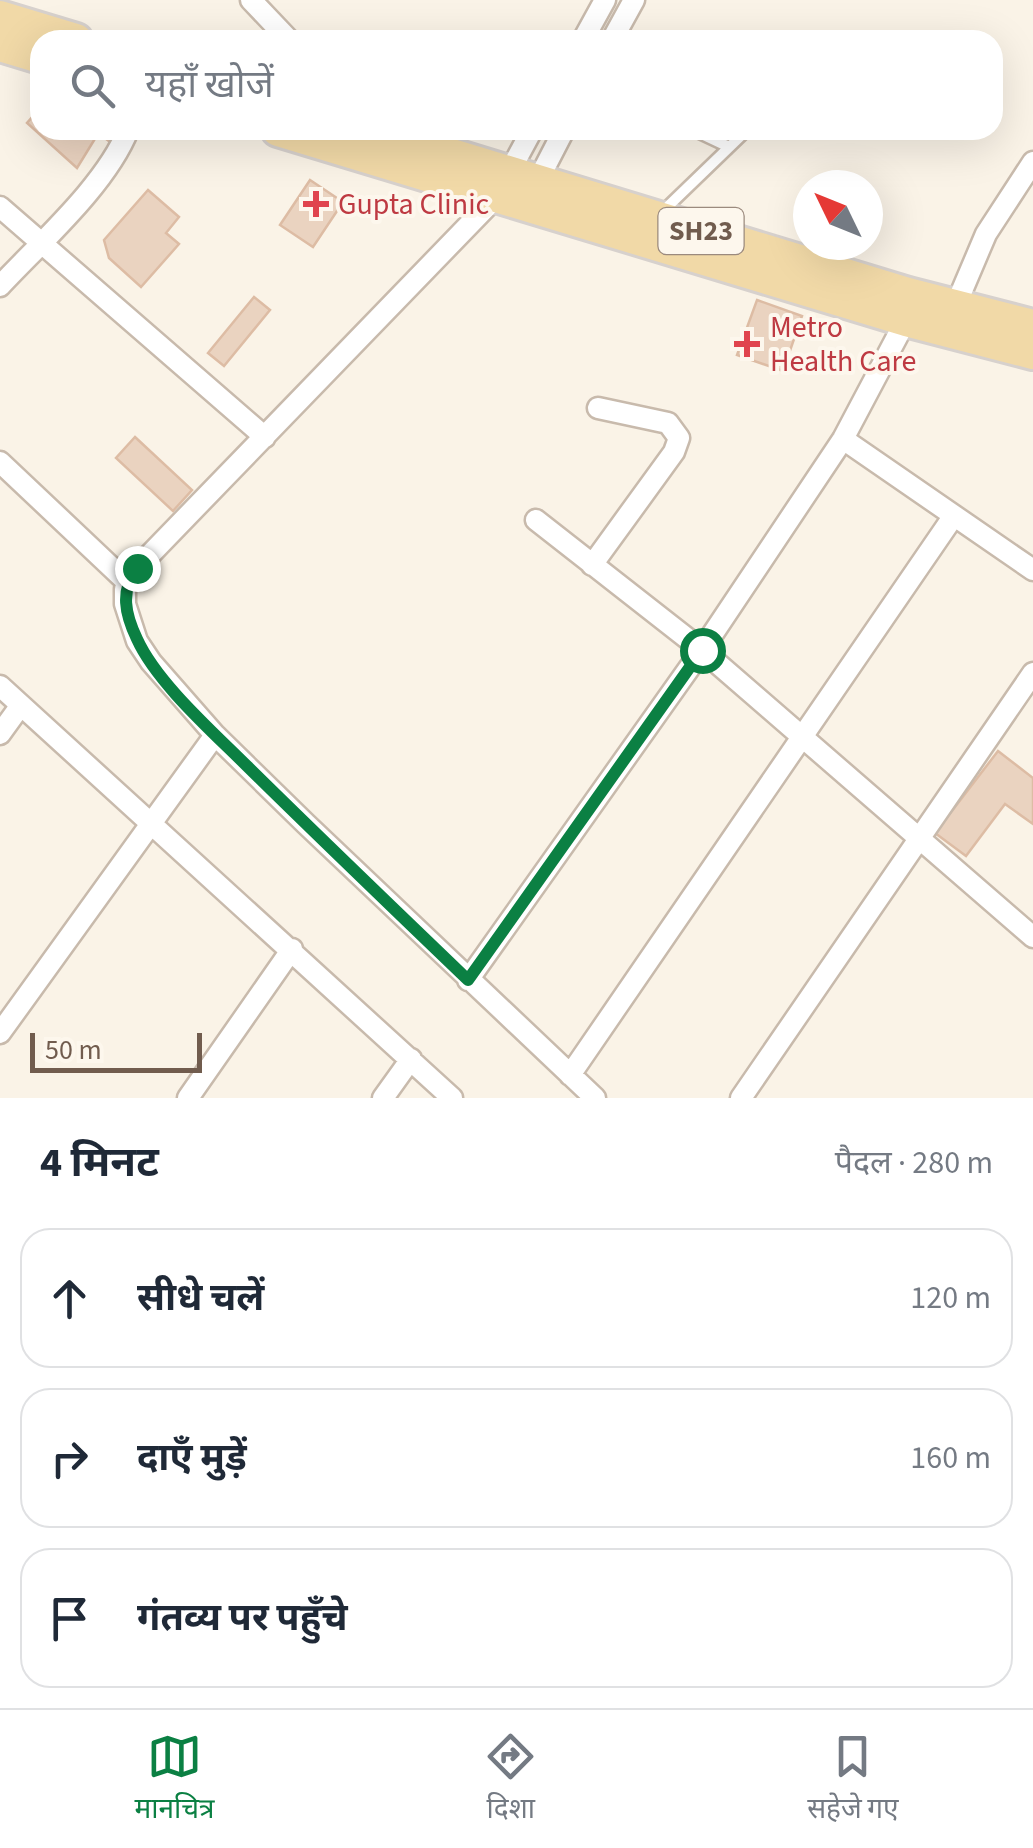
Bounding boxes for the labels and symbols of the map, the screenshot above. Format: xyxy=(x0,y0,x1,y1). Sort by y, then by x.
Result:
north arrow xyxy=(793,170,883,260)
place label: Gupta Clinic xyxy=(338,183,489,226)
marker: Gupta Clinic xyxy=(303,191,329,217)
road number: SH23 xyxy=(658,208,744,254)
place label: Metro Health Care xyxy=(770,306,917,383)
marker: Metro Health Care xyxy=(734,331,760,357)
route end xyxy=(115,546,161,592)
route start xyxy=(680,628,726,674)
scale bar xyxy=(30,1028,202,1072)

